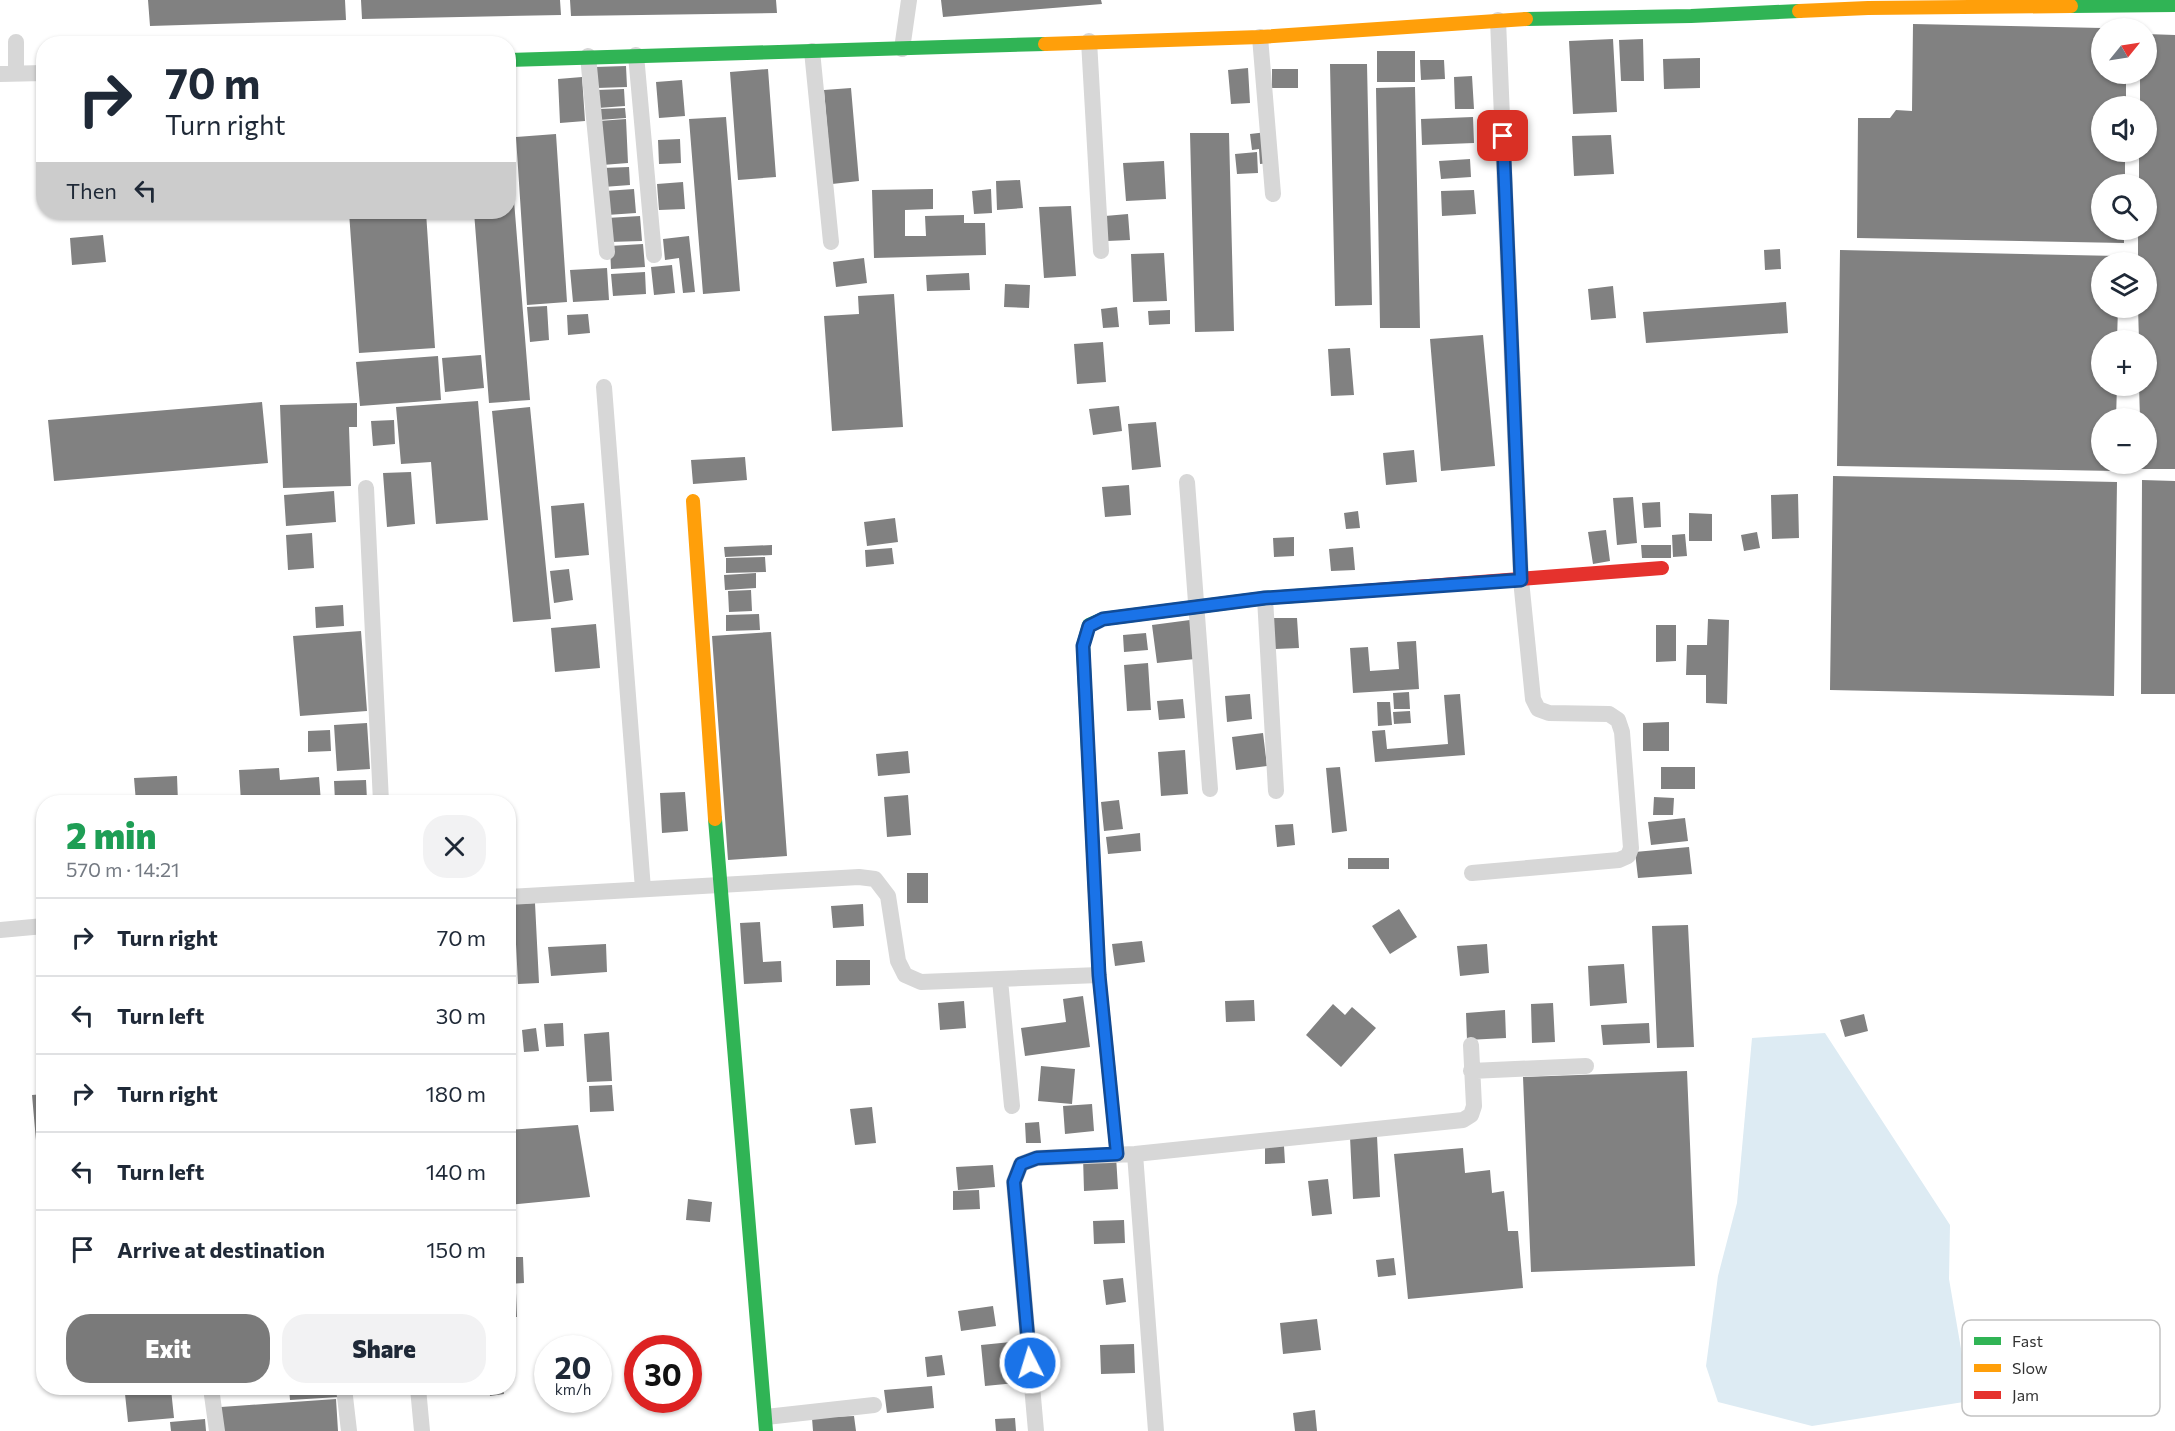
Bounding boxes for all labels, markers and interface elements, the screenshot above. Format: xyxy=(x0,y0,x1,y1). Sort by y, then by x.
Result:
north arrow xyxy=(2091,18,2157,84)
map controls xyxy=(2091,18,2157,474)
text: 70 m xyxy=(165,56,260,108)
icon: right xyxy=(66,60,144,138)
button: sound xyxy=(2091,96,2157,162)
text: Turn right xyxy=(165,108,285,141)
pin xyxy=(1477,110,1528,161)
icon: arrive xyxy=(1486,119,1519,152)
icon: left xyxy=(129,174,162,207)
button: search xyxy=(2091,174,2157,240)
text: Then xyxy=(66,177,117,204)
button: layers xyxy=(2091,252,2157,318)
button: + xyxy=(2091,330,2157,396)
button: − xyxy=(2091,408,2157,474)
text: 2 min xyxy=(66,812,156,856)
button: close xyxy=(423,815,486,878)
text: 570 m · 14:21 xyxy=(66,857,180,881)
icon: right xyxy=(66,921,99,954)
text: Turn right xyxy=(117,924,218,951)
text: 70 m xyxy=(437,924,486,951)
icon: left xyxy=(66,999,99,1032)
text: Turn left xyxy=(117,1002,204,1029)
text: 30 m xyxy=(436,1002,486,1029)
icon: right xyxy=(66,1077,99,1110)
text: Turn right xyxy=(117,1080,218,1107)
text: 180 m xyxy=(425,1080,486,1107)
icon: left xyxy=(66,1155,99,1188)
text: Turn left xyxy=(117,1158,204,1185)
text: 140 m xyxy=(426,1158,486,1185)
icon: arrive xyxy=(66,1233,99,1266)
text: Arrive at destination xyxy=(117,1236,325,1263)
text: 150 m xyxy=(426,1236,486,1263)
button: Exit xyxy=(66,1314,270,1383)
button: Share xyxy=(282,1314,486,1383)
legend xyxy=(1962,1320,2160,1416)
position arrow xyxy=(998,1331,1062,1395)
text: Fast xyxy=(2012,1331,2043,1350)
speed limit sign: 30 xyxy=(624,1335,702,1413)
text: 20 xyxy=(555,1348,591,1385)
text: Slow xyxy=(2012,1358,2048,1377)
text: km/h xyxy=(555,1380,591,1398)
text: Jam xyxy=(2012,1385,2039,1404)

